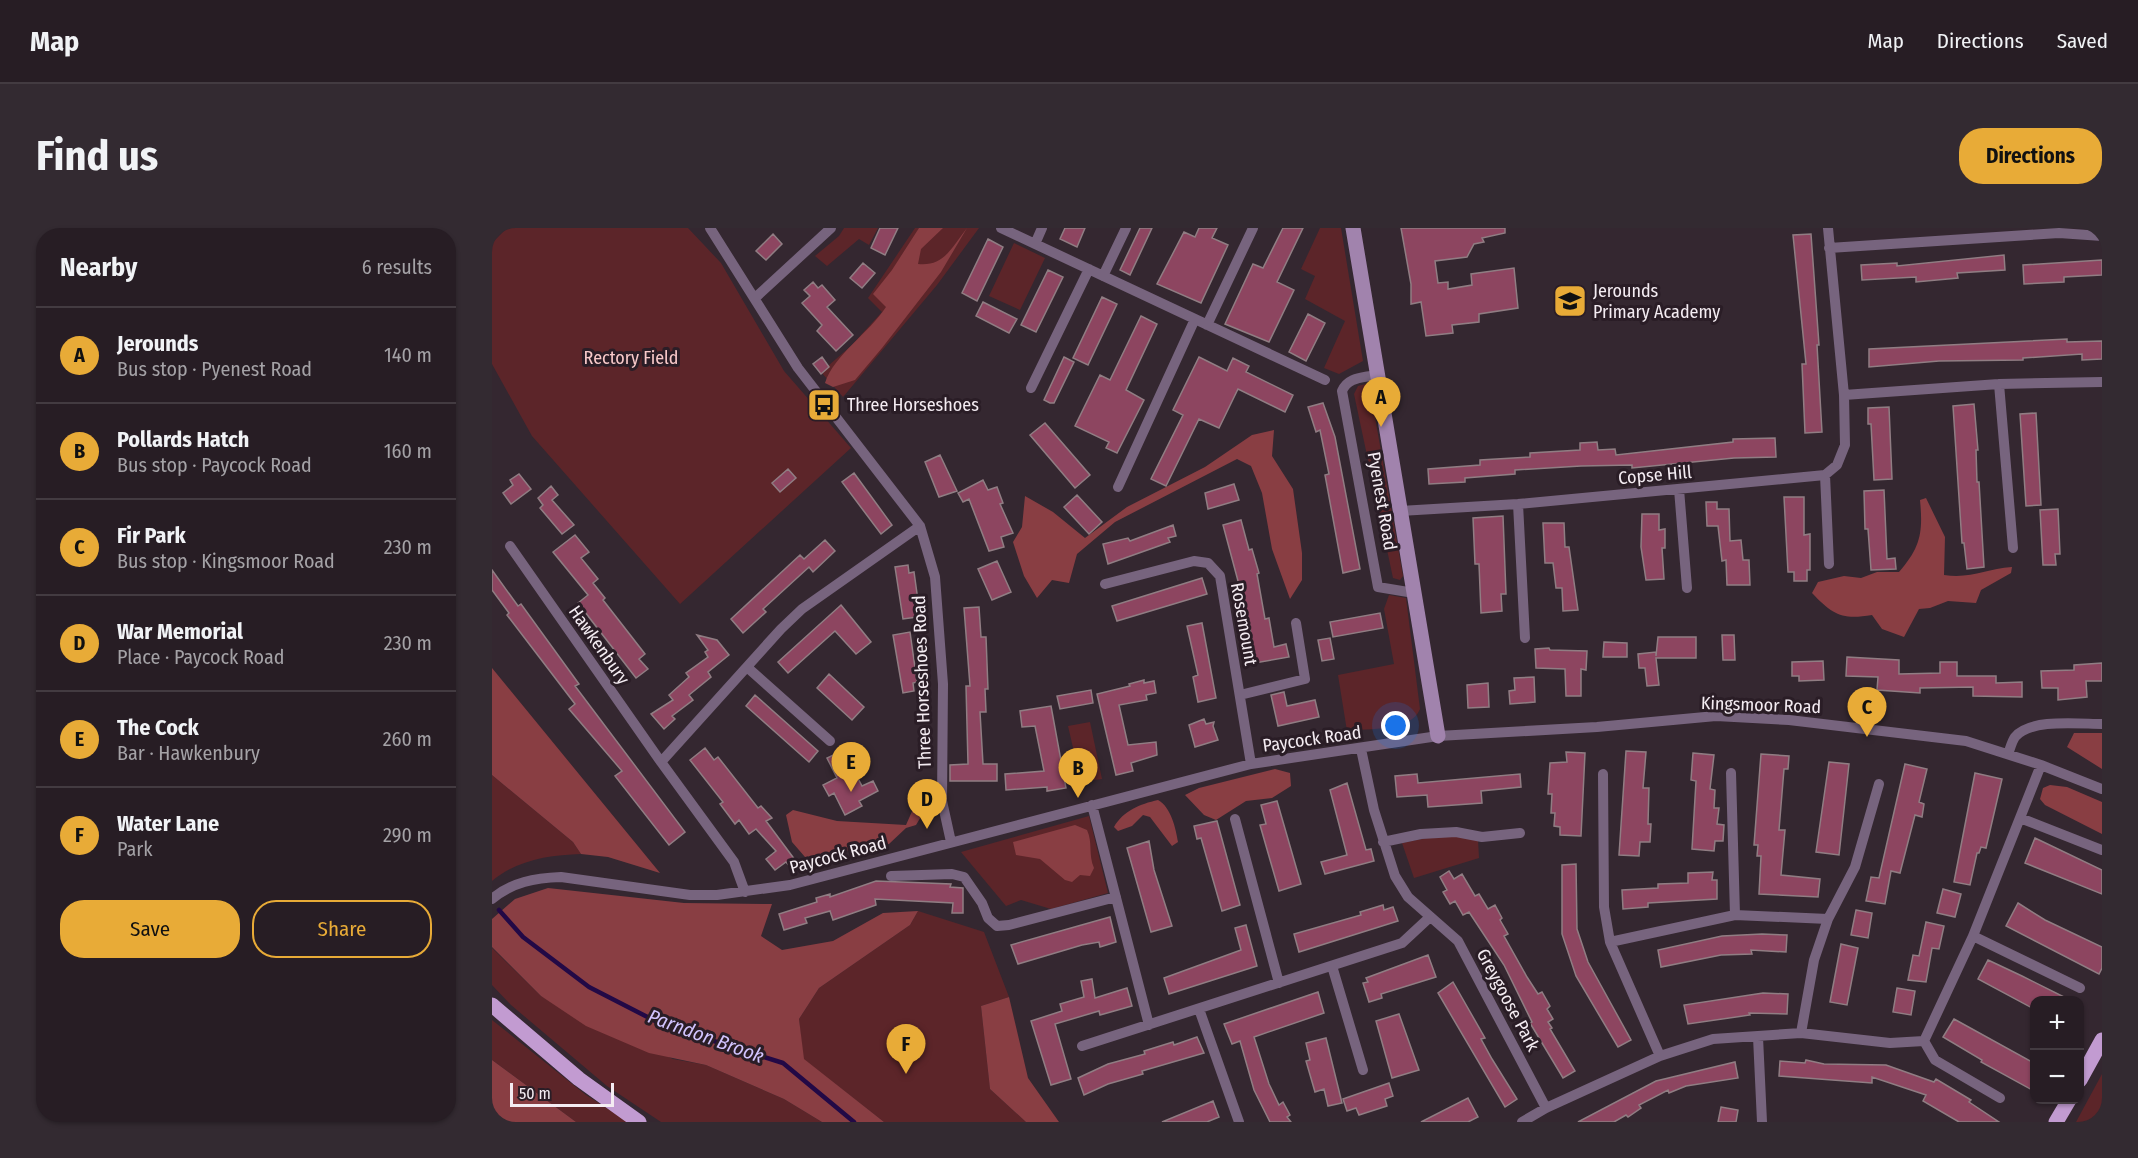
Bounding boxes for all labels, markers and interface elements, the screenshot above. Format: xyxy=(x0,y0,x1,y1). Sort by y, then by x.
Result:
text: Map xyxy=(30,25,79,58)
text: Map xyxy=(1867,28,1904,54)
text: Directions xyxy=(1937,28,2024,54)
text: Saved xyxy=(2057,28,2108,54)
button: Directions xyxy=(1959,128,2102,184)
text: Find us xyxy=(36,131,158,181)
text: Nearby xyxy=(60,252,137,283)
text: 6 results xyxy=(362,255,432,279)
place label: Jerounds Primary Academy xyxy=(1593,280,1720,323)
school or university icon: Jerounds Primary Academy xyxy=(1552,283,1588,319)
text: Jerounds xyxy=(117,330,198,357)
text: A xyxy=(74,343,85,367)
text: 140 m xyxy=(384,343,432,367)
park label: Rectory Field xyxy=(584,347,678,369)
text: Bus stop · Pyenest Road xyxy=(117,357,312,381)
pin: A xyxy=(1362,378,1400,427)
bus stop icon: Three Horseshoes xyxy=(806,387,842,423)
place label: Three Horseshoes xyxy=(847,394,979,416)
text: Pollards Hatch xyxy=(117,426,249,453)
text: B xyxy=(74,439,85,463)
text: 160 m xyxy=(384,439,432,463)
street label: Pyenest Road xyxy=(1363,450,1401,552)
text: Bus stop · Paycock Road xyxy=(117,453,312,477)
street label: Copse Hill xyxy=(1617,461,1693,489)
text: Fir Park xyxy=(117,522,186,549)
text: C xyxy=(74,535,85,559)
text: 230 m xyxy=(384,535,432,559)
text: Bus stop · Kingsmoor Road xyxy=(117,549,335,573)
street label: Rosemount xyxy=(1226,581,1262,667)
street label: Three Horseshoes Road xyxy=(908,595,936,769)
street label: Hawkenbury xyxy=(564,601,634,689)
text: War Memorial xyxy=(117,618,243,645)
text: D xyxy=(74,631,85,655)
text: 230 m xyxy=(384,631,432,655)
text: Place · Paycock Road xyxy=(117,645,284,669)
pin: C xyxy=(1848,688,1886,737)
street label: Kingsmoor Road xyxy=(1701,692,1821,718)
your location xyxy=(1381,711,1410,740)
text: The Cock xyxy=(117,714,199,741)
street label: Paycock Road xyxy=(1261,721,1363,757)
text: E xyxy=(75,727,84,751)
text: 260 m xyxy=(383,727,432,751)
text: Bar · Hawkenbury xyxy=(117,741,260,765)
pin: E xyxy=(832,742,870,792)
pin: B xyxy=(1058,748,1098,798)
pin: D xyxy=(908,780,946,829)
text: Water Lane xyxy=(117,810,219,837)
text: F xyxy=(75,823,84,847)
text: 290 m xyxy=(383,823,432,847)
street label: Paycock Road xyxy=(787,832,889,878)
text: Park xyxy=(117,837,153,861)
button: Save xyxy=(60,900,240,958)
button: Share xyxy=(252,900,432,958)
street label: Greygoose Park xyxy=(1472,945,1544,1055)
map controls xyxy=(2030,996,2084,1104)
button: + xyxy=(2030,996,2084,1050)
water label: Parndon Brook xyxy=(645,1004,767,1068)
pin: F xyxy=(886,1024,926,1074)
button: − xyxy=(2030,1050,2084,1104)
scale bar xyxy=(510,1080,614,1108)
text: 50 m xyxy=(519,1084,551,1103)

